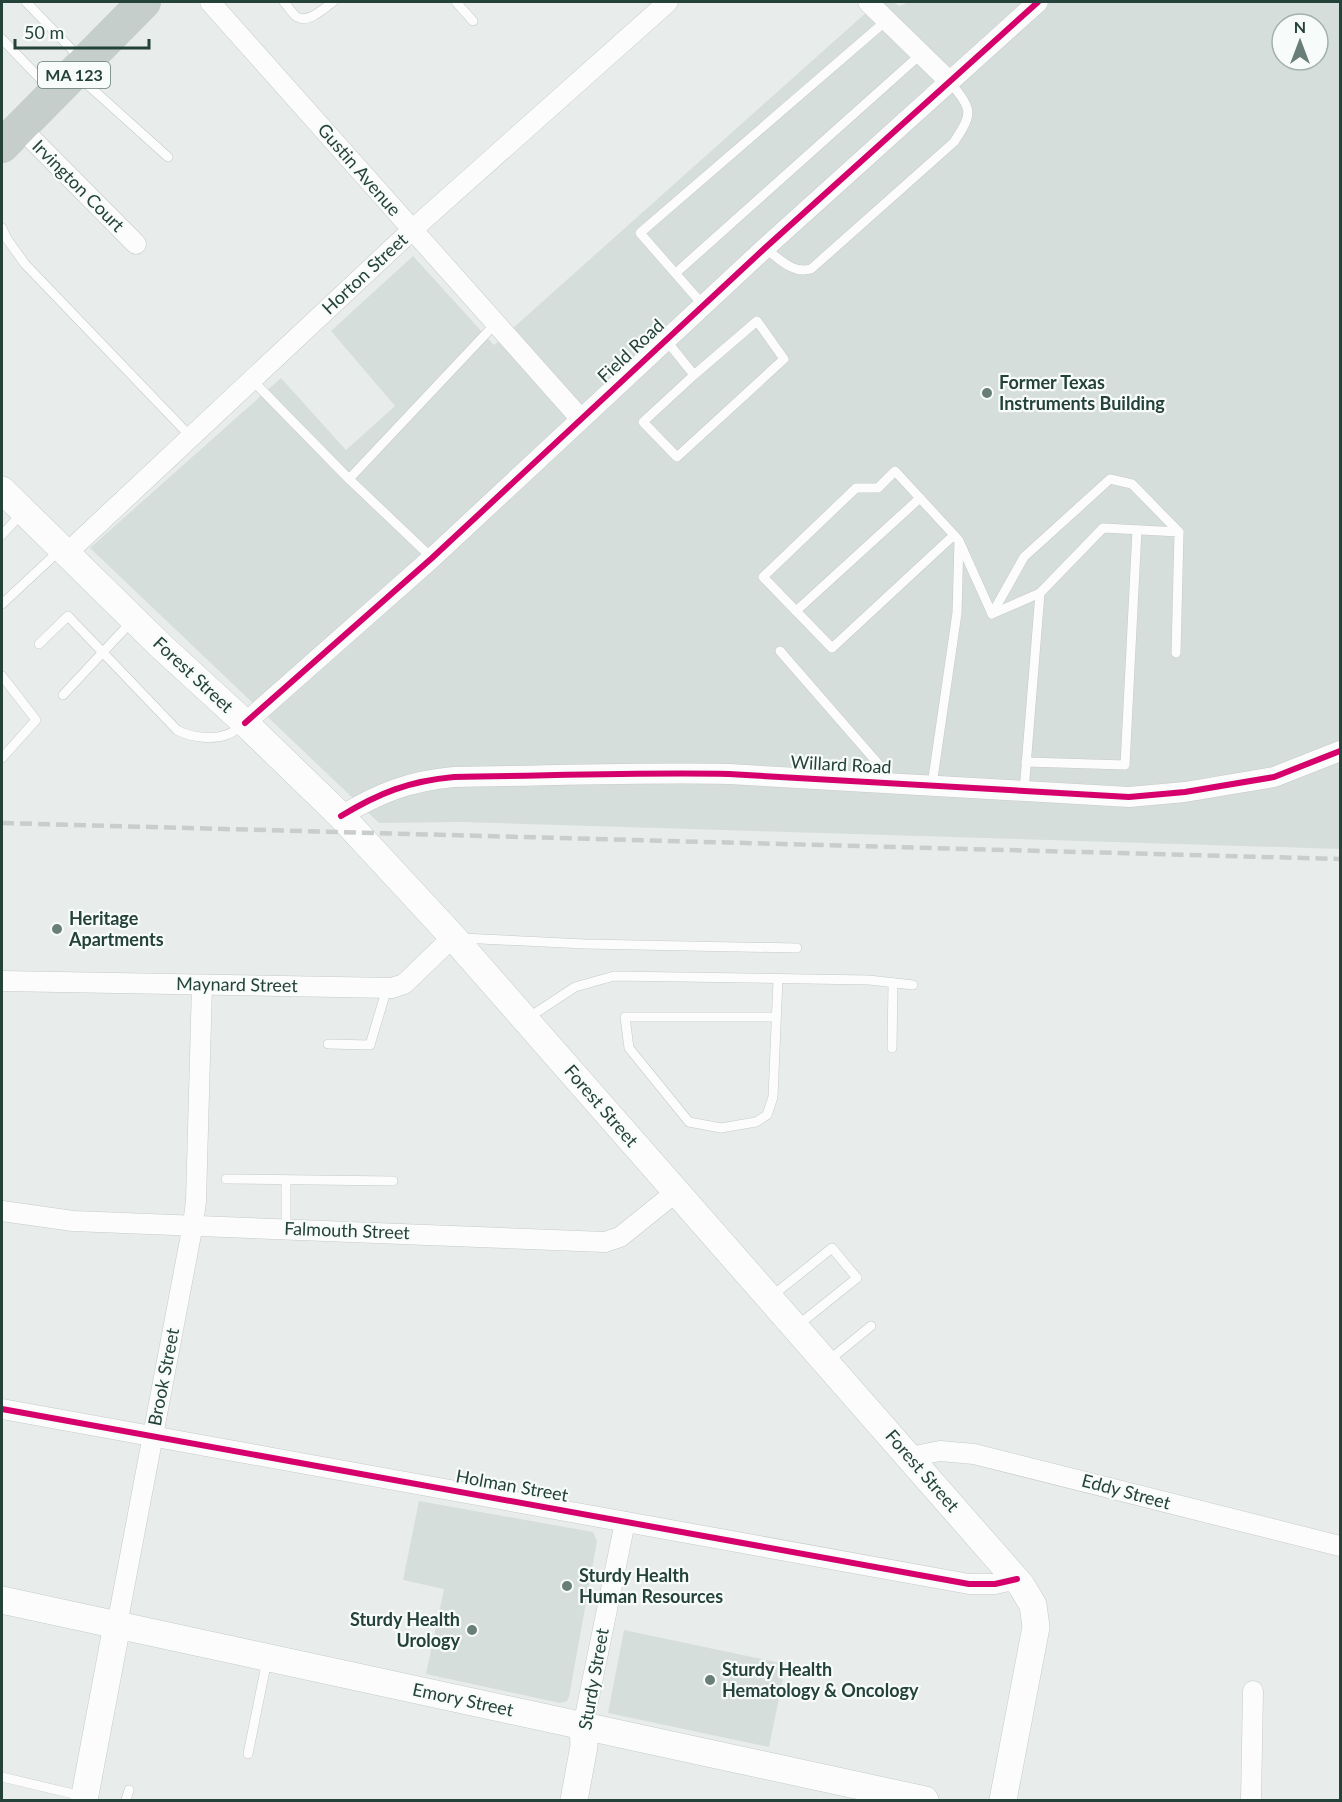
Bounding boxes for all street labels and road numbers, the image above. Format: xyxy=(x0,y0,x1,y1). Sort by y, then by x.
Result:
road number: MA 123 xyxy=(38,62,110,88)
street label: Gustin Avenue xyxy=(314,119,406,220)
street label: Irvington Court xyxy=(28,135,130,236)
street label: Horton Street xyxy=(317,228,412,318)
street label: Field Road xyxy=(593,314,668,387)
street label: Forest Street xyxy=(149,632,239,717)
street label: Willard Road xyxy=(790,750,892,778)
street label: Maynard Street xyxy=(176,972,299,996)
street label: Forest Street xyxy=(560,1060,644,1151)
street label: Falmouth Street xyxy=(284,1217,411,1243)
street label: Brook Street xyxy=(143,1325,183,1428)
street label: Forest Street xyxy=(881,1425,965,1516)
street label: Holman Street xyxy=(454,1464,571,1506)
street label: Eddy Street xyxy=(1079,1469,1174,1514)
street label: Sturdy Street xyxy=(573,1626,613,1731)
street label: Emory Street xyxy=(411,1678,516,1721)

